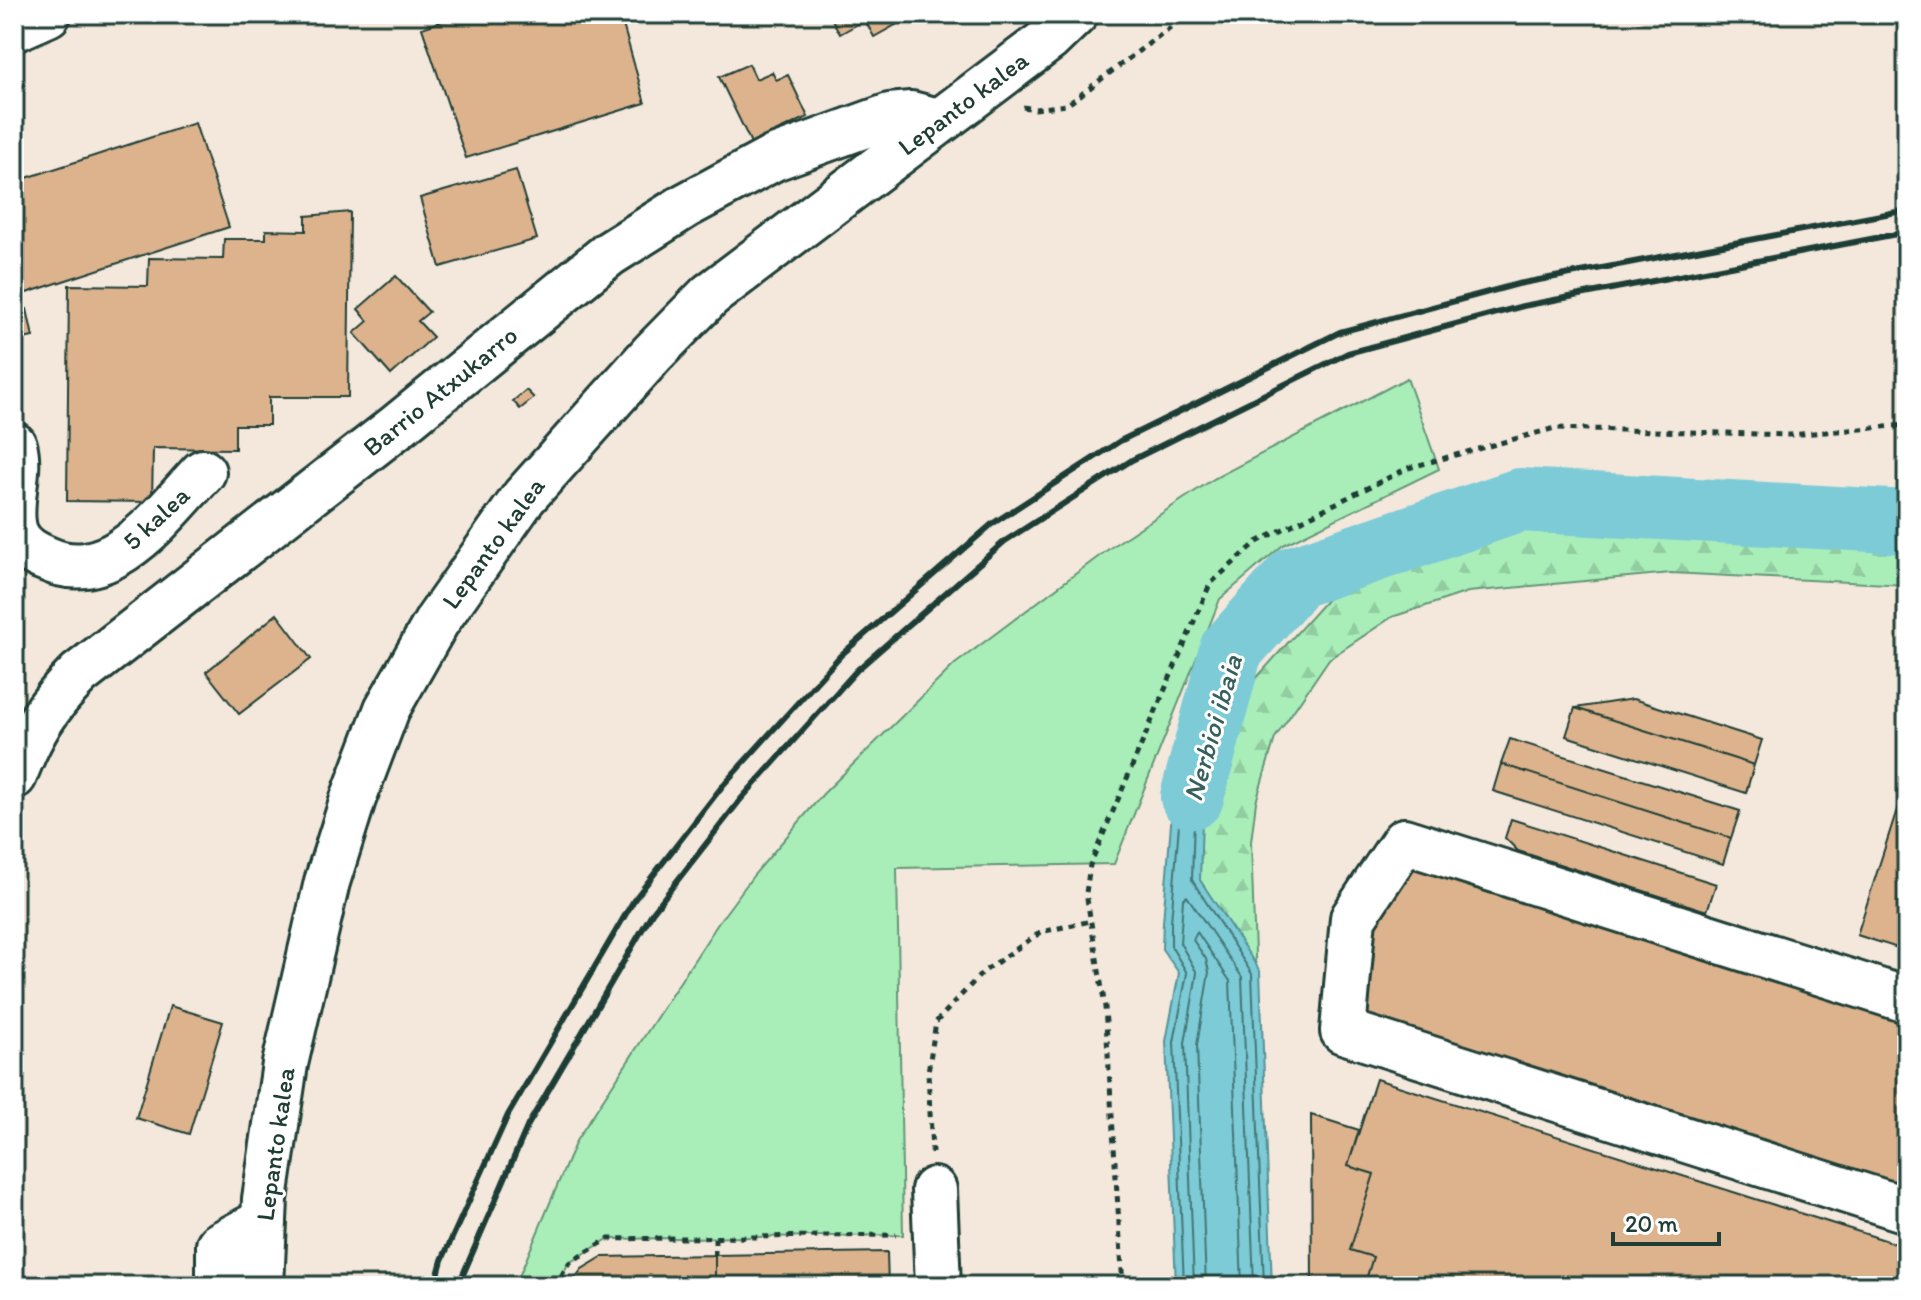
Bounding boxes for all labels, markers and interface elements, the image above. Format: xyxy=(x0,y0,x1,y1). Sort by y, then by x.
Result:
street label: Lepanto kalea xyxy=(891,43,1035,162)
street label: Barrio Atxukarro xyxy=(356,319,524,463)
street label: Lepanto kalea xyxy=(435,471,552,615)
street label: 5 kalea xyxy=(116,479,196,557)
water label: Nerbioi ibaia xyxy=(1175,650,1249,805)
street label: Lepanto kalea xyxy=(248,1065,302,1223)
scale bar xyxy=(1613,1196,1719,1246)
text: 20 m xyxy=(1625,1209,1678,1238)

